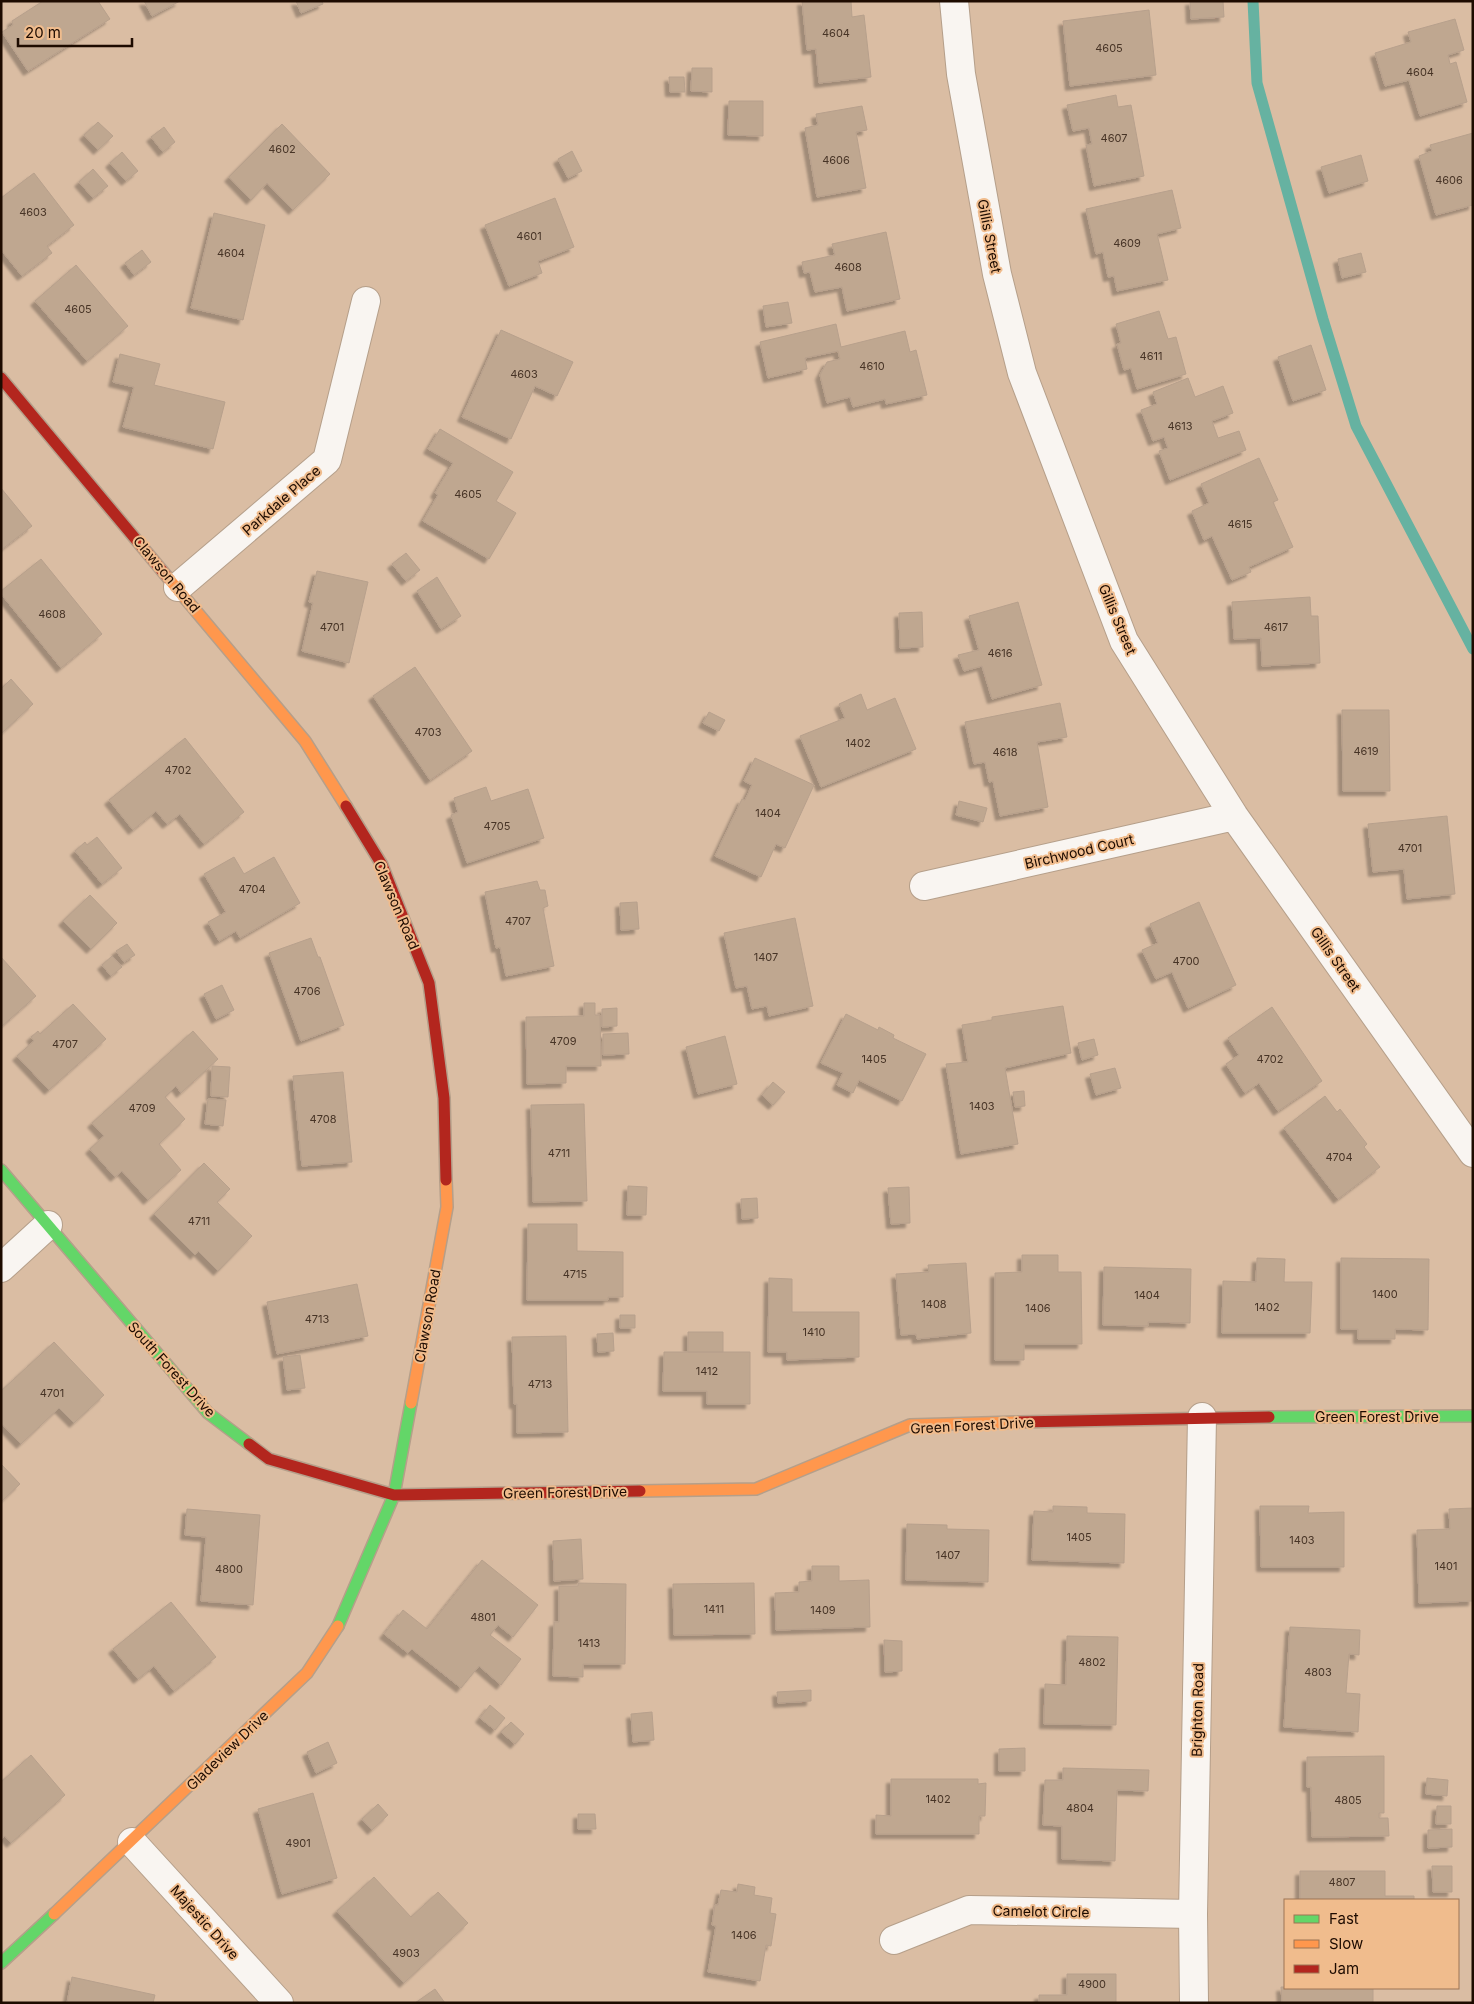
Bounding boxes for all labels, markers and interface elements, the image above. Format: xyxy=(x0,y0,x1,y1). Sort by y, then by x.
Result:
scale bar xyxy=(18,15,131,47)
text: 20 m xyxy=(25,23,61,42)
house number: 4604 xyxy=(822,26,850,40)
house number: 4605 xyxy=(1095,41,1123,55)
house number: 4604 xyxy=(1406,65,1434,79)
house number: 4607 xyxy=(1101,131,1127,145)
house number: 4602 xyxy=(268,142,296,156)
house number: 4606 xyxy=(822,153,850,167)
house number: 4606 xyxy=(1435,173,1463,187)
street label: Gillis Street xyxy=(975,198,1006,275)
house number: 4603 xyxy=(19,205,47,219)
house number: 4601 xyxy=(516,229,542,243)
house number: 4609 xyxy=(1113,236,1141,250)
house number: 4604 xyxy=(217,246,245,260)
house number: 4608 xyxy=(834,260,862,274)
house number: 4605 xyxy=(64,302,92,316)
house number: 4611 xyxy=(1140,349,1162,363)
house number: 4610 xyxy=(859,359,885,373)
house number: 4603 xyxy=(510,367,538,381)
house number: 4613 xyxy=(1167,419,1193,433)
street label: Parkdale Place xyxy=(238,461,324,539)
house number: 4605 xyxy=(454,487,482,501)
house number: 4615 xyxy=(1227,517,1253,531)
street label: Clawson Road xyxy=(130,532,204,616)
street label: Gillis Street xyxy=(1096,581,1141,657)
house number: 4608 xyxy=(38,607,66,621)
house number: 4701 xyxy=(320,620,344,634)
house number: 4617 xyxy=(1264,620,1288,634)
house number: 4616 xyxy=(987,646,1013,660)
house number: 4703 xyxy=(415,725,442,739)
house number: 1402 xyxy=(845,736,871,750)
house number: 4619 xyxy=(1353,744,1379,758)
house number: 4618 xyxy=(992,745,1018,759)
house number: 4702 xyxy=(165,763,191,777)
house number: 1404 xyxy=(755,806,781,820)
house number: 4705 xyxy=(484,819,511,833)
street label: Birchwood Court xyxy=(1023,830,1136,872)
house number: 4701 xyxy=(1398,841,1422,855)
street label: Clawson Road xyxy=(371,858,423,952)
house number: 4704 xyxy=(238,882,266,896)
house number: 4707 xyxy=(505,914,531,928)
street label: Gillis Street xyxy=(1308,923,1365,995)
house number: 1407 xyxy=(754,950,778,964)
house number: 4700 xyxy=(1172,954,1200,968)
house number: 4706 xyxy=(294,984,321,998)
house number: 4709 xyxy=(550,1034,577,1048)
house number: 4707 xyxy=(52,1037,78,1051)
house number: 1405 xyxy=(861,1052,887,1066)
house number: 4702 xyxy=(1257,1052,1283,1066)
house number: 1403 xyxy=(969,1099,995,1113)
house number: 4709 xyxy=(129,1101,156,1115)
house number: 4708 xyxy=(310,1112,337,1126)
house number: 4711 xyxy=(548,1146,570,1160)
house number: 4704 xyxy=(1325,1150,1353,1164)
house number: 4711 xyxy=(188,1214,210,1228)
house number: 4715 xyxy=(563,1267,588,1281)
street label: Clawson Road xyxy=(410,1268,444,1364)
house number: 1400 xyxy=(1372,1287,1398,1301)
house number: 1404 xyxy=(1134,1288,1160,1302)
house number: 1408 xyxy=(921,1297,947,1311)
house number: 1402 xyxy=(1254,1300,1280,1314)
house number: 1406 xyxy=(1025,1301,1051,1315)
house number: 4713 xyxy=(305,1312,330,1326)
street label: South Forest Drive xyxy=(125,1318,219,1420)
house number: 1410 xyxy=(803,1325,825,1339)
house number: 1412 xyxy=(696,1364,718,1378)
house number: 4713 xyxy=(528,1377,553,1391)
house number: 4701 xyxy=(40,1386,64,1400)
street label: Green Forest Drive xyxy=(1315,1408,1439,1425)
street label: Green Forest Drive xyxy=(910,1413,1034,1437)
street label: Green Forest Drive xyxy=(503,1482,627,1502)
house number: 1405 xyxy=(1066,1530,1092,1544)
house number: 1403 xyxy=(1289,1533,1315,1547)
house number: 1407 xyxy=(936,1548,960,1562)
house number: 1401 xyxy=(1435,1559,1458,1573)
house number: 4800 xyxy=(215,1562,243,1576)
house number: 1411 xyxy=(704,1602,724,1616)
house number: 1409 xyxy=(810,1603,836,1617)
house number: 4801 xyxy=(470,1610,496,1624)
house number: 1413 xyxy=(578,1636,601,1650)
house number: 4802 xyxy=(1078,1655,1106,1669)
street label: Brighton Road xyxy=(1188,1663,1206,1757)
house number: 4803 xyxy=(1304,1665,1332,1679)
street label: Gladeview Drive xyxy=(182,1707,272,1793)
house number: 1402 xyxy=(925,1792,951,1806)
house number: 4805 xyxy=(1334,1793,1362,1807)
house number: 4804 xyxy=(1066,1801,1094,1815)
house number: 4901 xyxy=(285,1836,311,1850)
house number: 4807 xyxy=(1329,1875,1355,1889)
street label: Majestic Drive xyxy=(167,1881,243,1963)
legend xyxy=(1284,1899,1459,1989)
street label: Camelot Circle xyxy=(992,1902,1090,1920)
text: Fast xyxy=(1329,1909,1359,1928)
house number: 1406 xyxy=(731,1928,757,1942)
text: Slow xyxy=(1329,1934,1363,1953)
house number: 4903 xyxy=(392,1946,420,1960)
text: Jam xyxy=(1329,1959,1359,1978)
house number: 4900 xyxy=(1078,1977,1106,1991)

